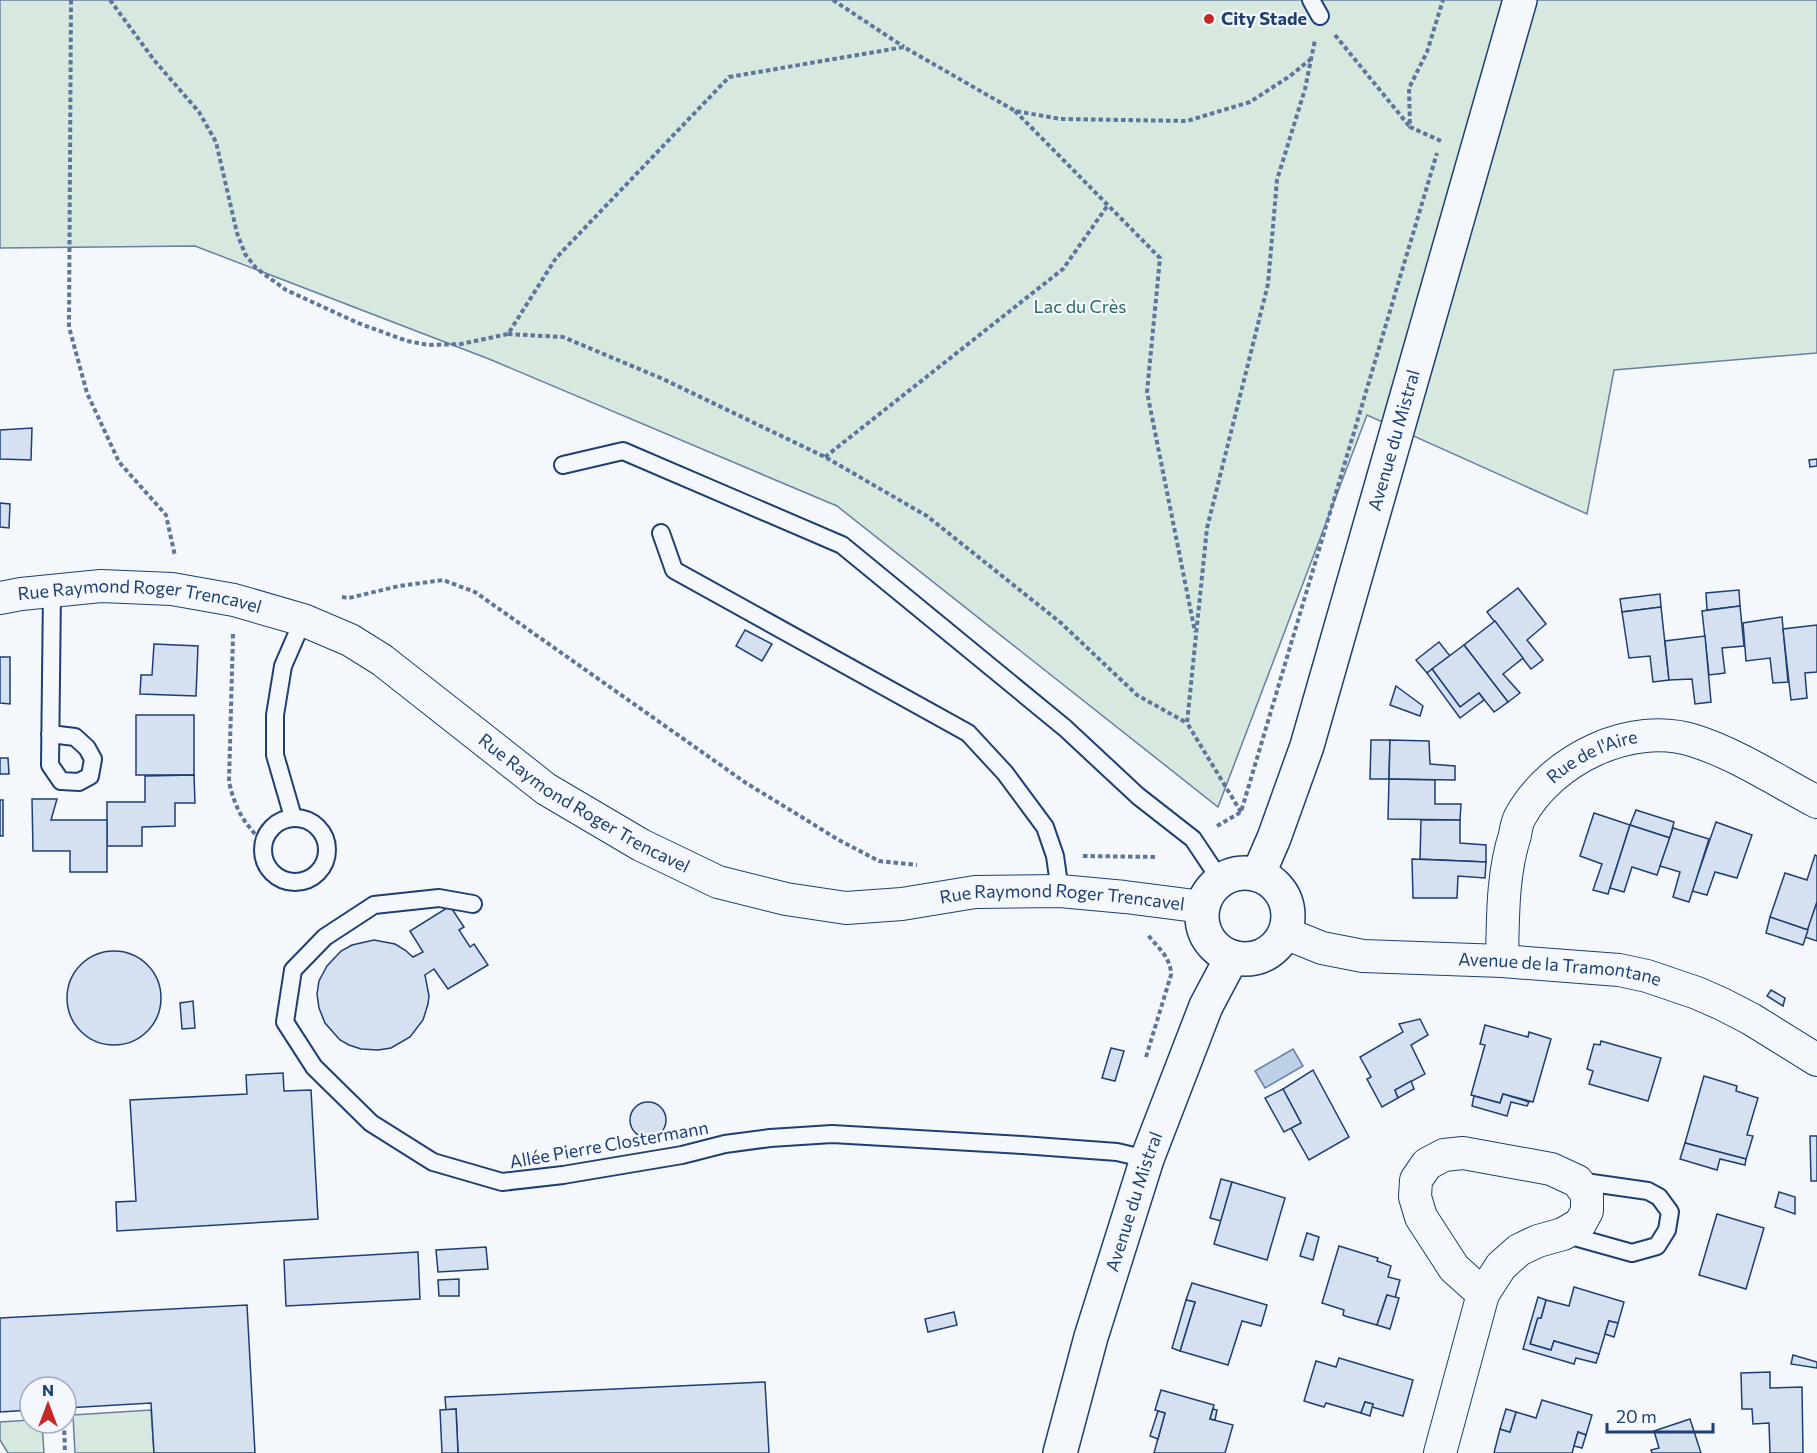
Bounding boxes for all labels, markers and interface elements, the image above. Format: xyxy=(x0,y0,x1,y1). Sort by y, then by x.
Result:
place label: City Stade xyxy=(1221,7,1307,29)
marker: City Stade xyxy=(1202,12,1216,26)
park label: Lac du Crès xyxy=(1034,295,1126,317)
street label: Avenue du Mistral xyxy=(1363,367,1424,513)
street label: Rue Raymond Roger Trencavel xyxy=(16,574,264,617)
street label: Rue de l'Aire xyxy=(1542,725,1639,787)
street label: Rue Raymond Roger Trencavel xyxy=(474,728,694,877)
street label: Rue Raymond Roger Trencavel xyxy=(938,879,1186,915)
street label: Avenue de la Tramontane xyxy=(1458,947,1664,990)
street label: Allée Pierre Clostermann xyxy=(508,1116,710,1172)
street label: Avenue du Mistral xyxy=(1100,1128,1167,1274)
north arrow xyxy=(18,1375,78,1435)
text: N xyxy=(42,1380,54,1399)
scale bar xyxy=(1607,1396,1714,1434)
text: 20 m xyxy=(1616,1405,1657,1427)

